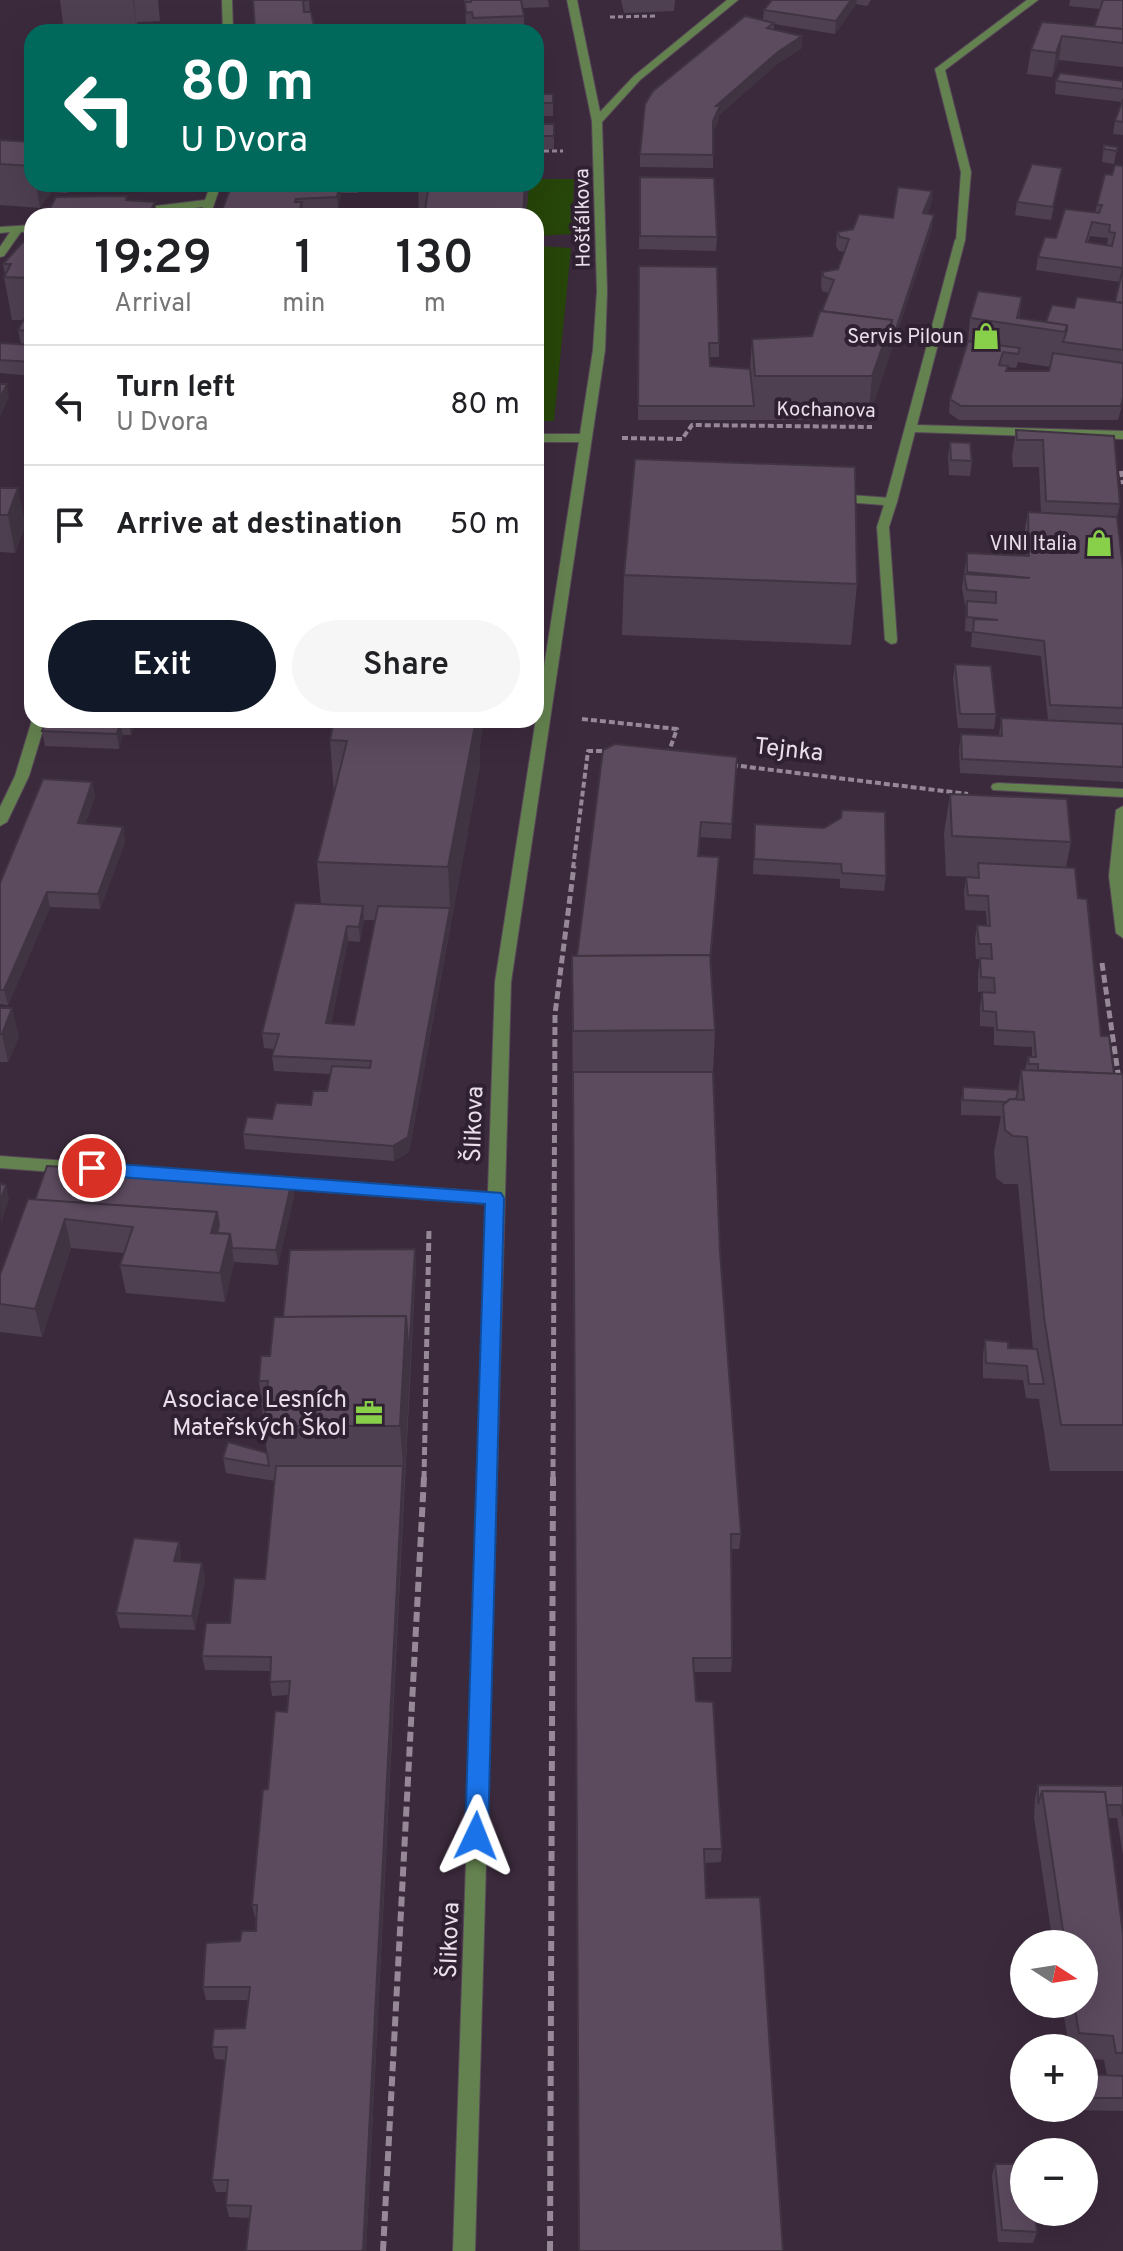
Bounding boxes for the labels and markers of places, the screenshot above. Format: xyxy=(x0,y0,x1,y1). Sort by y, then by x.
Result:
shop icon: Servis Piloun xyxy=(971,321,1001,351)
place label: Servis Piloun xyxy=(847,325,964,351)
shop icon: VINI Italia xyxy=(1084,528,1114,558)
place label: VINI Italia xyxy=(990,532,1077,558)
pin xyxy=(58,1134,126,1202)
place label: Asociace Lesních Mateřských Škol xyxy=(162,1386,347,1444)
office icon: Asociace Lesních Mateřských Škol xyxy=(354,1398,384,1428)

